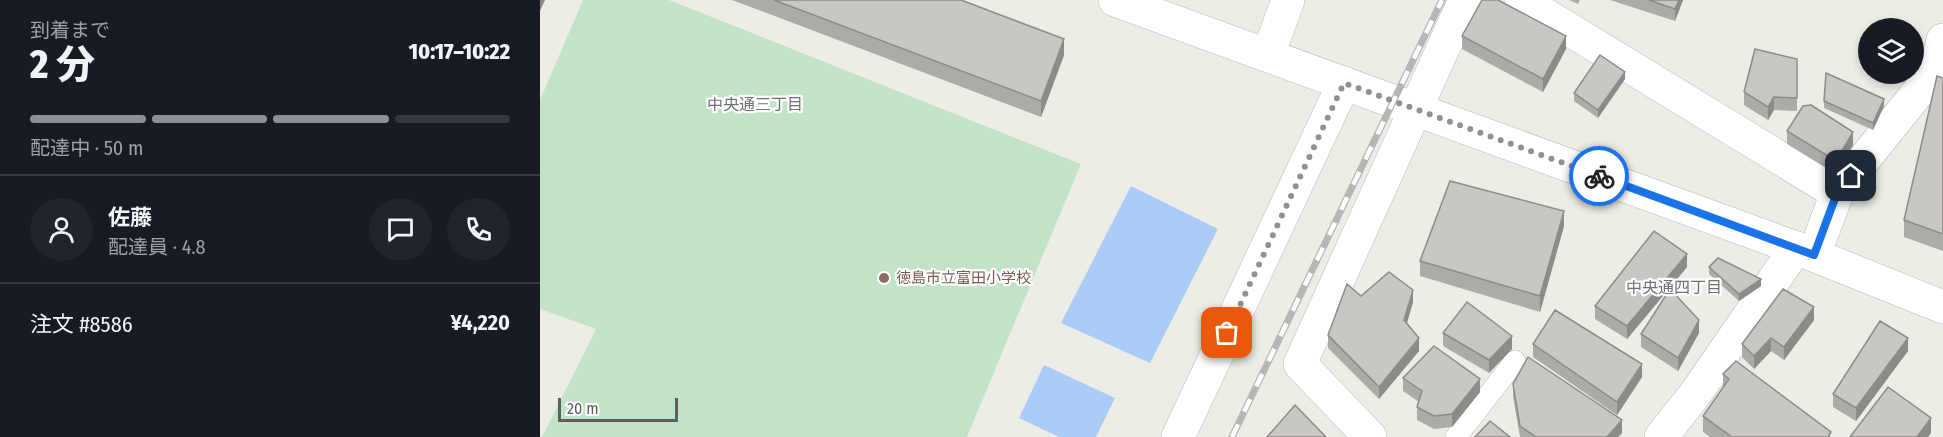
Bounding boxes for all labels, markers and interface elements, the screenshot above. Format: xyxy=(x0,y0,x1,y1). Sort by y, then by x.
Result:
text: 到着まで xyxy=(30,18,110,42)
map controls xyxy=(1858,18,1924,84)
button: layers xyxy=(1858,18,1924,84)
text: 10:17–10:22 xyxy=(408,38,510,65)
text: 2 分 xyxy=(30,42,95,88)
district label: 中央通三丁目 xyxy=(707,95,803,114)
text: 配達中 · 50 m xyxy=(30,136,143,160)
courier xyxy=(1569,146,1629,206)
pin xyxy=(1825,150,1876,201)
icon: home xyxy=(1834,159,1867,192)
icon: bike xyxy=(1583,160,1616,193)
button: person xyxy=(30,198,93,261)
button: chat xyxy=(369,198,432,261)
button: phone xyxy=(447,198,510,261)
text: 佐藤 xyxy=(108,204,152,231)
text: 配達員 · 4.8 xyxy=(108,235,206,259)
place label: 徳島市立富田小学校 xyxy=(896,269,1031,287)
marker: 徳島市立富田小学校 xyxy=(877,271,891,285)
district label: 中央通四丁目 xyxy=(1626,278,1722,297)
pin xyxy=(1201,307,1252,358)
text: ¥4,220 xyxy=(450,309,510,336)
text: 注文 #8586 xyxy=(30,311,133,338)
icon: bag xyxy=(1210,316,1243,349)
scale bar xyxy=(558,395,678,422)
text: 20 m xyxy=(567,399,598,418)

